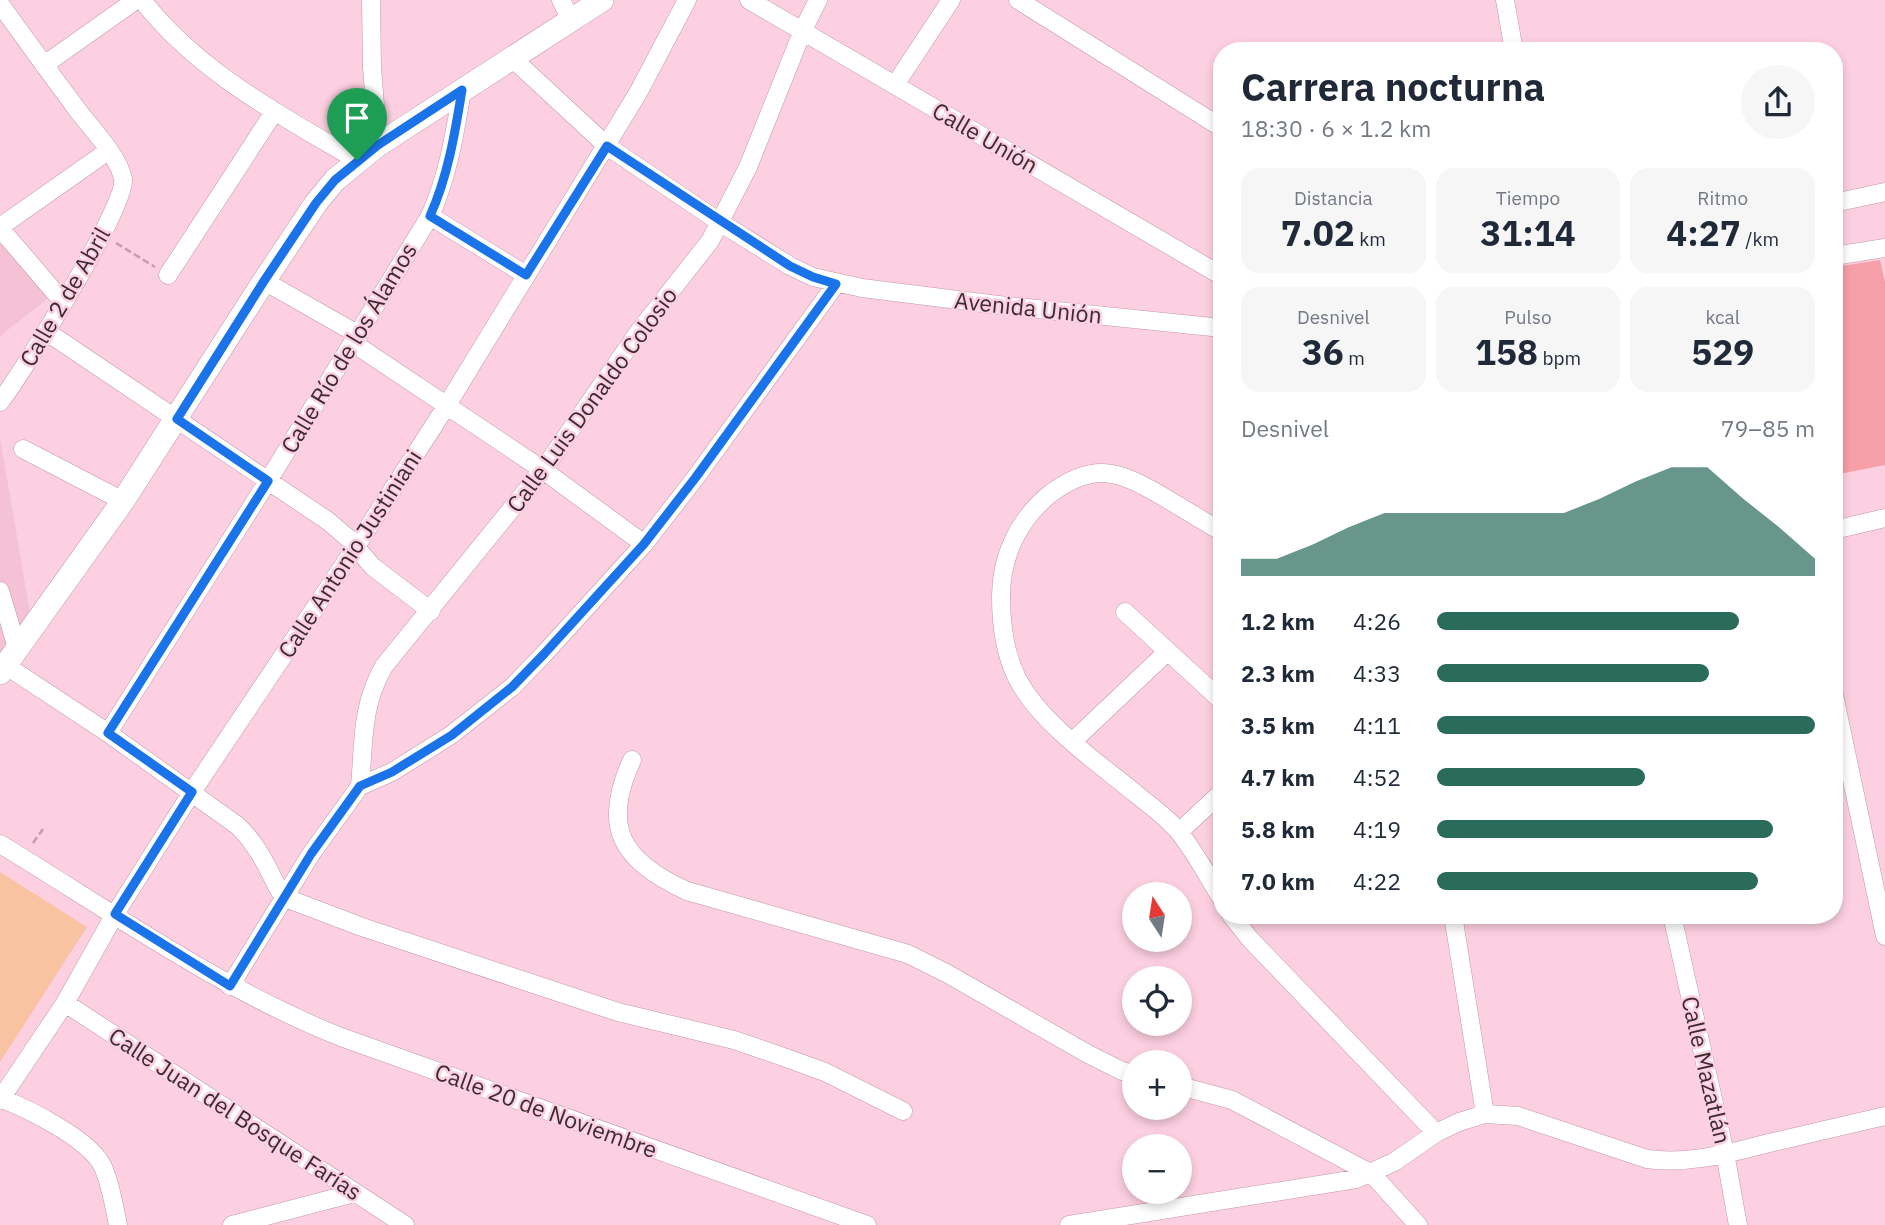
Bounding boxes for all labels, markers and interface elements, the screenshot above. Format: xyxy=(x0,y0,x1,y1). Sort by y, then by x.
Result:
text: Carrera nocturna xyxy=(1241,62,1545,111)
button: share xyxy=(1741,65,1815,139)
pin xyxy=(327,88,387,160)
street label: Calle Unión xyxy=(927,95,1044,179)
icon: arrive xyxy=(338,99,376,137)
text: 18:30 · 6 × 1.2 km xyxy=(1241,113,1431,143)
text: Distancia xyxy=(1294,186,1373,210)
text: Tiempo xyxy=(1496,186,1560,210)
text: Ritmo xyxy=(1697,186,1748,210)
text: 7.02 xyxy=(1281,210,1355,256)
text: 31:14 xyxy=(1480,210,1576,256)
text: 4:27 xyxy=(1666,210,1741,256)
street label: Calle 2 de Abril xyxy=(12,221,116,372)
text: km xyxy=(1355,227,1386,251)
text: /km xyxy=(1741,227,1779,251)
street label: Calle Río de los Álamos xyxy=(273,237,423,458)
street label: Calle Luis Donaldo Colosio xyxy=(499,281,683,518)
street label: Avenida Unión xyxy=(953,284,1103,330)
text: Desnivel xyxy=(1297,305,1370,329)
text: Pulso xyxy=(1504,305,1552,329)
text: kcal xyxy=(1705,305,1740,329)
text: 36 xyxy=(1302,329,1344,375)
text: 158 xyxy=(1475,329,1538,375)
text: 529 xyxy=(1691,329,1754,375)
text: m xyxy=(1344,346,1365,370)
text: bpm xyxy=(1538,346,1581,370)
text: Desnivel xyxy=(1241,413,1329,443)
text: 79–85 m xyxy=(1721,413,1815,443)
street label: Calle Antonio Justiniani xyxy=(271,444,428,663)
text: 1.2 km xyxy=(1241,606,1315,636)
text: 4:26 xyxy=(1353,606,1401,636)
text: 2.3 km xyxy=(1241,658,1315,688)
text: 4:33 xyxy=(1353,658,1401,688)
text: 3.5 km xyxy=(1241,710,1315,740)
text: 4:11 xyxy=(1353,710,1401,740)
text: 4.7 km xyxy=(1241,762,1315,792)
text: 4:52 xyxy=(1353,762,1401,792)
text: 5.8 km xyxy=(1241,814,1315,844)
text: 4:19 xyxy=(1353,814,1401,844)
text: 7.0 km xyxy=(1241,866,1315,896)
text: 4:22 xyxy=(1353,866,1401,896)
north arrow xyxy=(1122,882,1192,952)
map controls xyxy=(1122,882,1192,1204)
button: locate xyxy=(1122,966,1192,1036)
street label: Calle Mazatlán xyxy=(1675,993,1739,1147)
street label: Calle Juan del Bosque Farías xyxy=(103,1020,368,1206)
button: + xyxy=(1122,1050,1192,1120)
street label: Calle 20 de Noviembre xyxy=(431,1056,662,1164)
button: − xyxy=(1122,1134,1192,1204)

